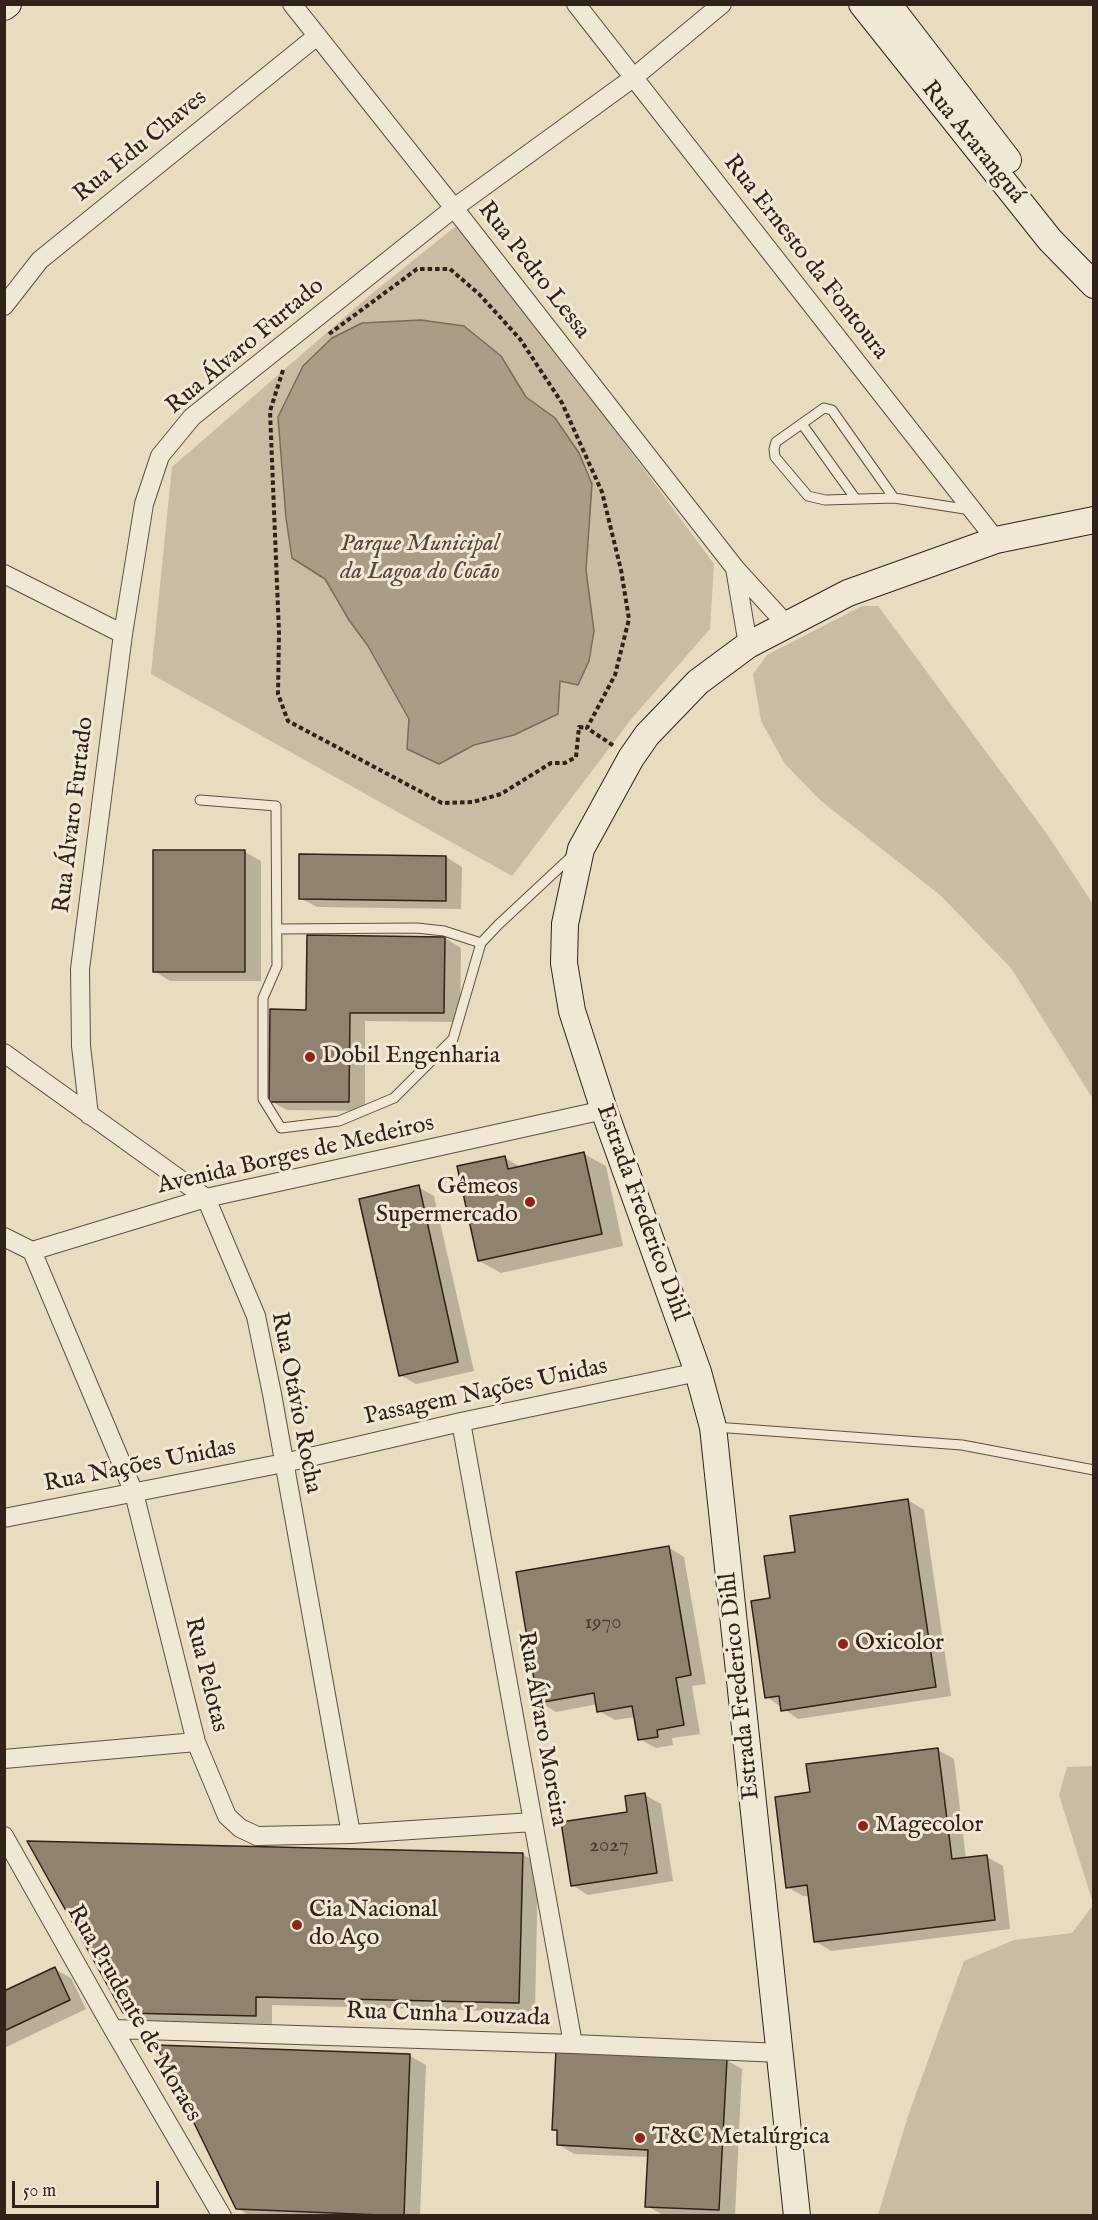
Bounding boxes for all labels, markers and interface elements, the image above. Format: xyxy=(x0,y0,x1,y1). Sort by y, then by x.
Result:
street label: Rua Araranguá xyxy=(914,76,1030,210)
street label: Rua Edu Chaves xyxy=(68,84,214,210)
street label: Rua Ernesto da Fontoura xyxy=(716,150,894,366)
street label: Rua Pedro Lessa xyxy=(471,197,595,345)
street label: Rua Álvaro Furtado xyxy=(161,273,331,421)
park label: Parque Municipal da Lagoa do Cocão xyxy=(340,531,500,587)
street label: Rua Álvaro Furtado xyxy=(49,715,101,915)
place label: Dobil Engenharia xyxy=(322,1043,500,1071)
marker: Dobil Engenharia xyxy=(303,1050,317,1064)
street label: Estrada Frederico Dihl xyxy=(588,1101,694,1325)
street label: Avenida Borges de Medeiros xyxy=(155,1110,437,1202)
place label: Gêmeos Supermercado xyxy=(376,1174,518,1230)
marker: Gêmeos Supermercado xyxy=(523,1195,537,1209)
street label: Rua Otávio Rocha xyxy=(263,1310,327,1496)
street label: Passagem Nações Unidas xyxy=(362,1353,610,1433)
street label: Rua Nações Unidas xyxy=(42,1434,238,1500)
street label: Estrada Frederico Dihl xyxy=(715,1571,767,1801)
house number: 1970 xyxy=(584,1611,622,1637)
street label: Rua Pelotas xyxy=(177,1615,233,1735)
street label: Rua Álvaro Moreira xyxy=(510,1629,572,1829)
place label: Oxicolor xyxy=(855,1630,944,1658)
marker: Oxicolor xyxy=(836,1637,850,1651)
place label: Magecolor xyxy=(875,1812,983,1840)
marker: Magecolor xyxy=(856,1819,870,1833)
house number: 2027 xyxy=(589,1834,629,1860)
place label: Cia Nacional do Aço xyxy=(309,1897,438,1953)
street label: Rua Prudente de Moraes xyxy=(59,1901,207,2127)
marker: Cia Nacional do Aço xyxy=(290,1918,304,1932)
street label: Rua Cunha Louzada xyxy=(345,1998,551,2034)
place label: T&C Metalúrgica xyxy=(652,2124,830,2152)
marker: T&C Metalúrgica xyxy=(633,2131,647,2145)
scale bar xyxy=(15,2169,162,2207)
text: 50 m xyxy=(23,2180,56,2203)

